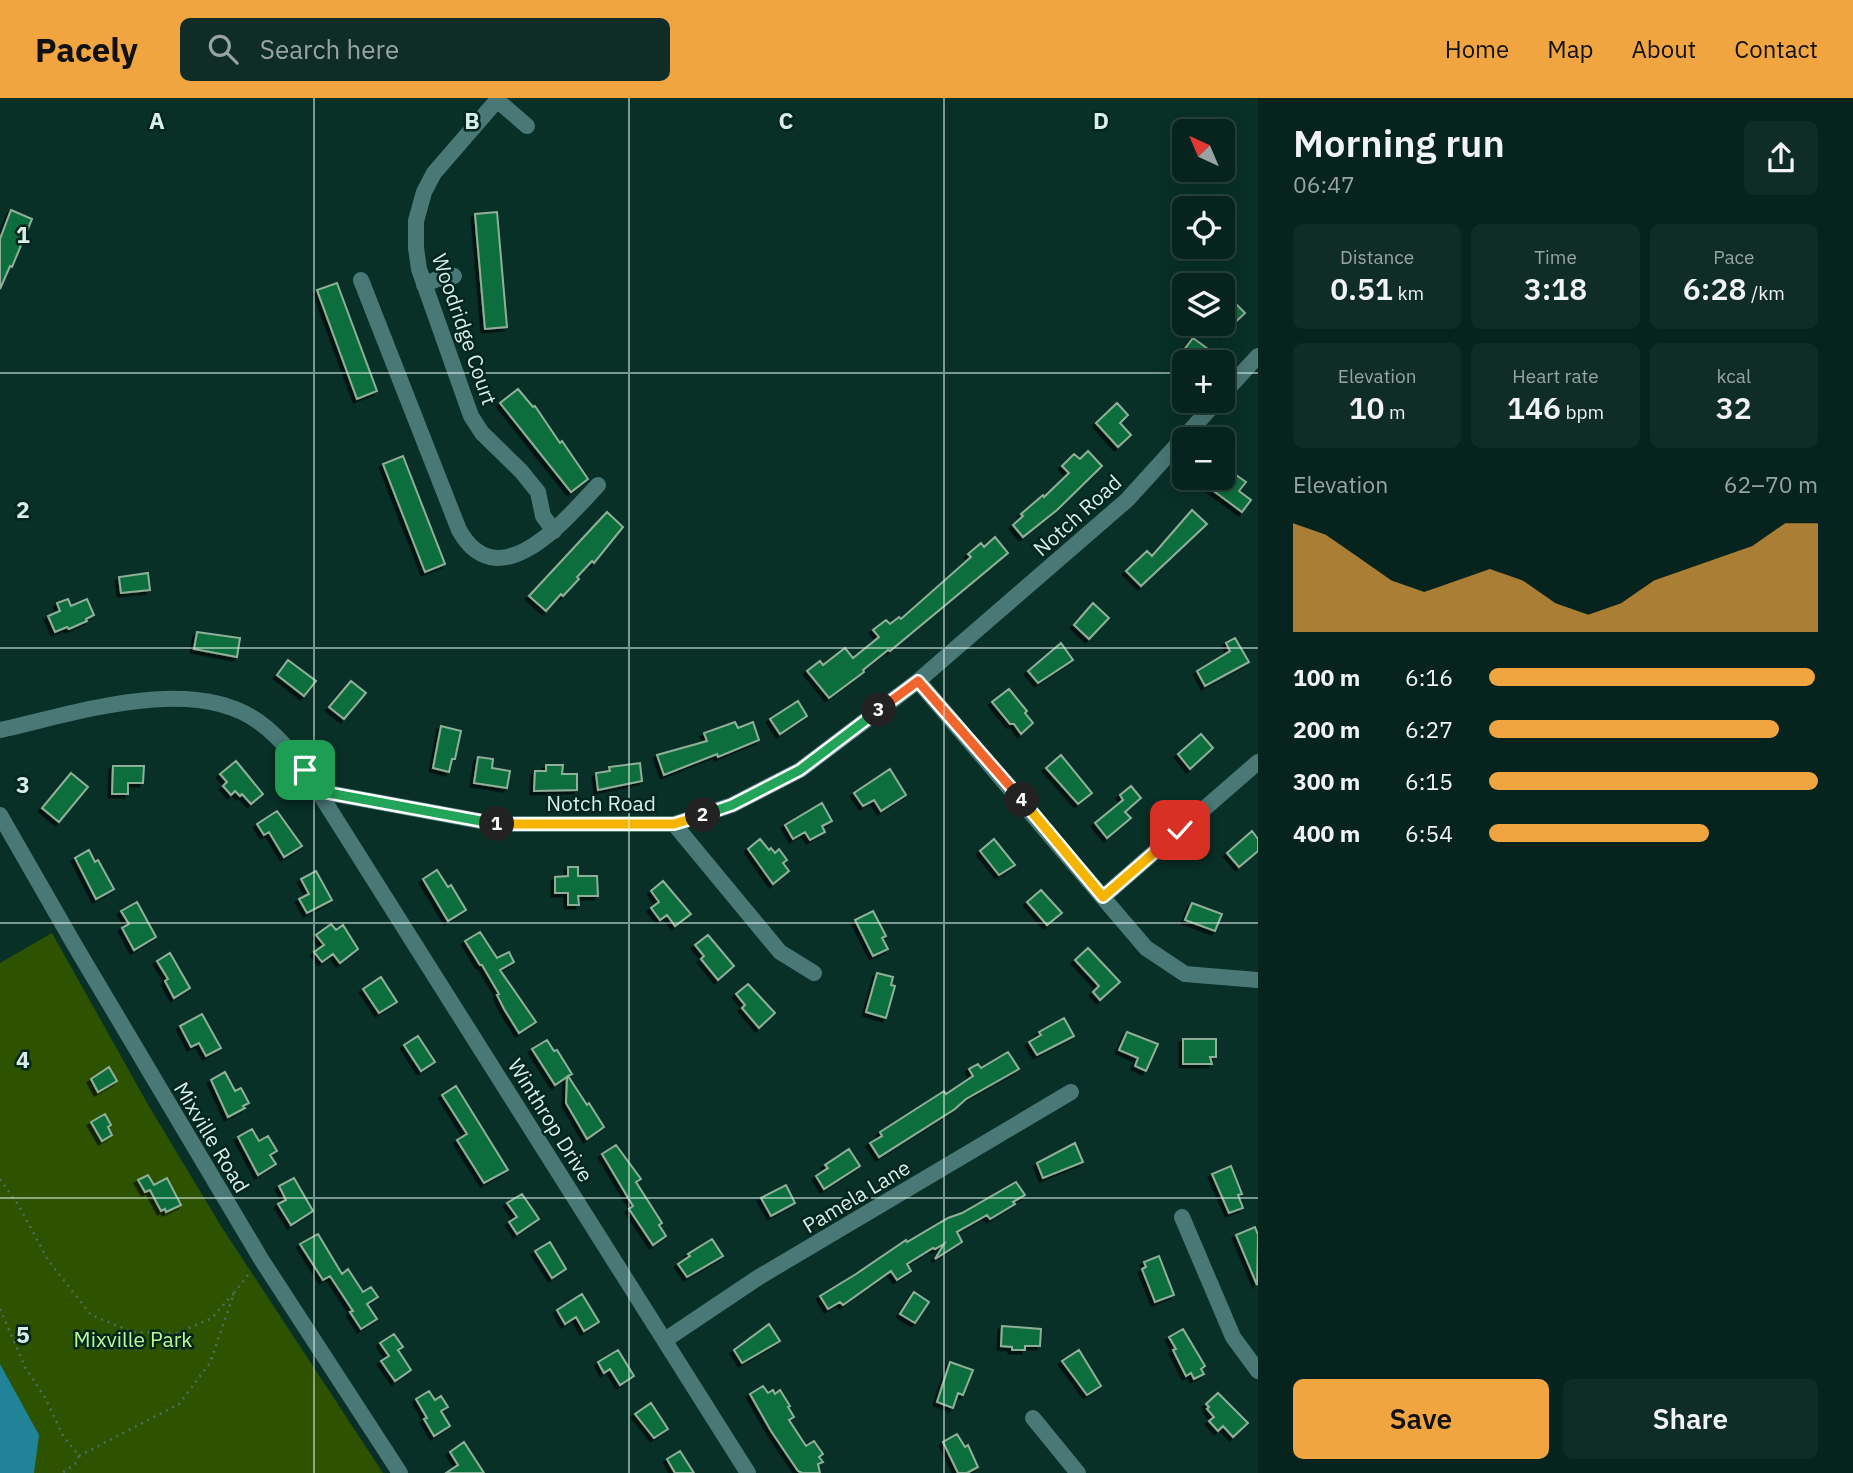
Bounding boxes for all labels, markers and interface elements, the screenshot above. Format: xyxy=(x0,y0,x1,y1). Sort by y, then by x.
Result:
search box xyxy=(180,18,670,81)
text: Pacely xyxy=(35,28,138,71)
icon: search xyxy=(204,30,242,68)
text: Search here xyxy=(260,32,399,66)
text: Home xyxy=(1445,33,1509,65)
text: Map xyxy=(1547,33,1593,65)
text: About xyxy=(1631,33,1696,65)
text: Contact xyxy=(1734,33,1818,65)
text: A xyxy=(149,105,165,135)
text: B xyxy=(464,105,480,135)
text: C xyxy=(779,105,794,135)
text: D xyxy=(1093,105,1109,135)
text: Morning run xyxy=(1293,118,1505,167)
north arrow xyxy=(1172,119,1236,182)
map controls xyxy=(1172,119,1235,490)
button: share xyxy=(1744,121,1818,195)
text: 06:47 xyxy=(1293,169,1355,199)
button: locate xyxy=(1172,196,1235,259)
text: 1 xyxy=(16,219,30,249)
text: Distance xyxy=(1340,245,1414,269)
text: Time xyxy=(1534,245,1577,269)
text: Pace xyxy=(1713,245,1755,269)
street label: Woodridge Court xyxy=(426,249,504,409)
text: 0.51 xyxy=(1330,269,1393,308)
text: 3:18 xyxy=(1524,269,1587,308)
text: 6:28 xyxy=(1683,269,1746,308)
button: layers xyxy=(1172,273,1235,336)
text: km xyxy=(1393,281,1424,305)
text: /km xyxy=(1746,281,1785,305)
button: + xyxy=(1172,350,1235,413)
text: Elevation xyxy=(1338,364,1417,388)
text: Heart rate xyxy=(1512,364,1599,388)
text: kcal xyxy=(1717,364,1751,388)
text: 10 xyxy=(1349,388,1385,427)
text: 146 xyxy=(1507,388,1561,427)
text: 32 xyxy=(1716,388,1752,427)
text: m xyxy=(1385,400,1406,424)
text: bpm xyxy=(1561,400,1604,424)
button: − xyxy=(1172,427,1235,490)
street label: Notch Road xyxy=(1027,468,1127,562)
text: Elevation xyxy=(1293,469,1388,499)
text: 62–70 m xyxy=(1724,469,1818,499)
text: 2 xyxy=(16,494,30,524)
text: 100 m xyxy=(1293,662,1360,692)
text: 6:16 xyxy=(1405,662,1453,692)
pin: 3 xyxy=(862,692,896,728)
text: 3 xyxy=(873,697,884,721)
text: 200 m xyxy=(1293,714,1360,744)
text: 6:27 xyxy=(1405,714,1453,744)
pin xyxy=(275,740,335,800)
icon: arrive xyxy=(286,751,324,789)
text: 300 m xyxy=(1293,766,1360,796)
text: 6:15 xyxy=(1405,766,1453,796)
text: 3 xyxy=(16,769,30,799)
pin: 4 xyxy=(1004,782,1040,818)
text: 4 xyxy=(1016,787,1027,811)
street label: Notch Road xyxy=(546,789,656,817)
pin: 2 xyxy=(686,798,720,832)
pin xyxy=(1150,800,1210,860)
text: 2 xyxy=(697,802,708,826)
pin: 1 xyxy=(480,806,514,842)
text: 1 xyxy=(491,811,502,835)
icon: check xyxy=(1161,811,1199,849)
text: 400 m xyxy=(1293,818,1360,848)
text: 6:54 xyxy=(1405,818,1453,848)
text: 4 xyxy=(16,1044,30,1074)
street label: Winthrop Drive xyxy=(502,1053,600,1187)
street label: Mixville Road xyxy=(168,1076,256,1198)
street label: Pamela Lane xyxy=(797,1153,915,1239)
text: 5 xyxy=(16,1319,30,1349)
park label: Mixville Park xyxy=(74,1325,192,1353)
button: Save xyxy=(1293,1379,1549,1459)
button: Share xyxy=(1563,1379,1818,1459)

